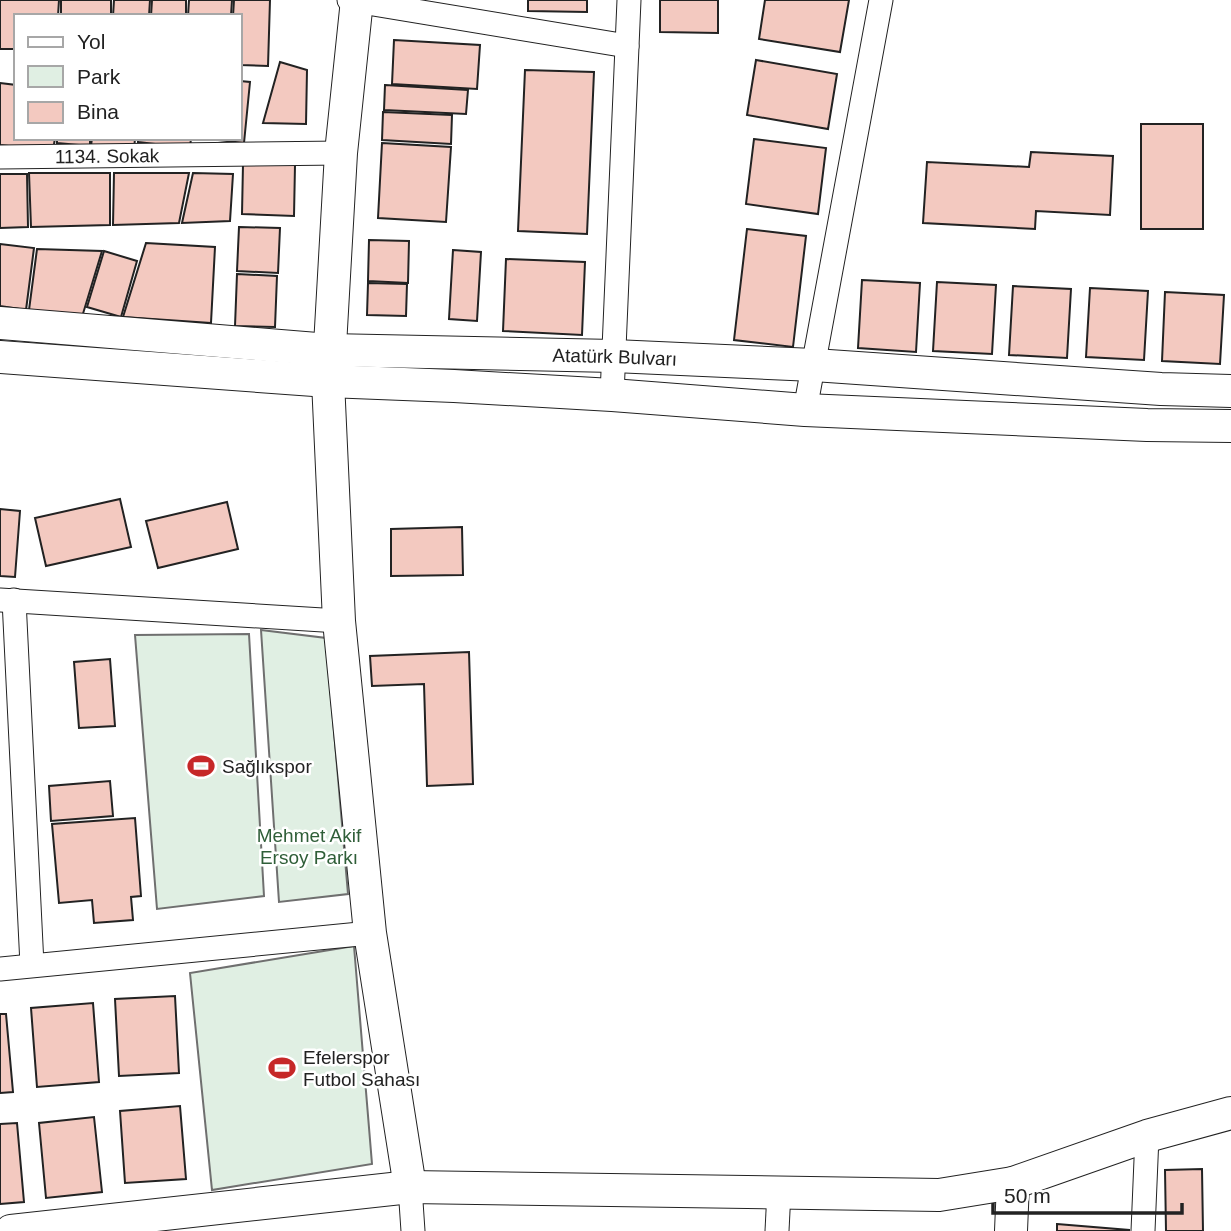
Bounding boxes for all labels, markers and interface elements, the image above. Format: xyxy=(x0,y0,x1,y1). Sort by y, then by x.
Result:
legend xyxy=(14,14,242,140)
text: Yol xyxy=(77,30,105,53)
text: Park xyxy=(77,65,121,88)
text: Bina xyxy=(77,100,119,123)
street label: 1134. Sokak xyxy=(55,145,160,167)
street label: Atatürk Bulvarı xyxy=(552,345,678,370)
sports icon: Sağlıkspor xyxy=(186,751,216,781)
place label: Sağlıkspor xyxy=(222,756,312,777)
park label: Mehmet Akif Ersoy Parkı xyxy=(257,825,362,868)
place label: Efelerspor Futbol Sahası xyxy=(303,1047,420,1090)
sports icon: Efelerspor Futbol Sahası xyxy=(267,1053,297,1083)
scale bar xyxy=(993,1172,1182,1216)
text: 50 m xyxy=(1004,1184,1051,1207)

